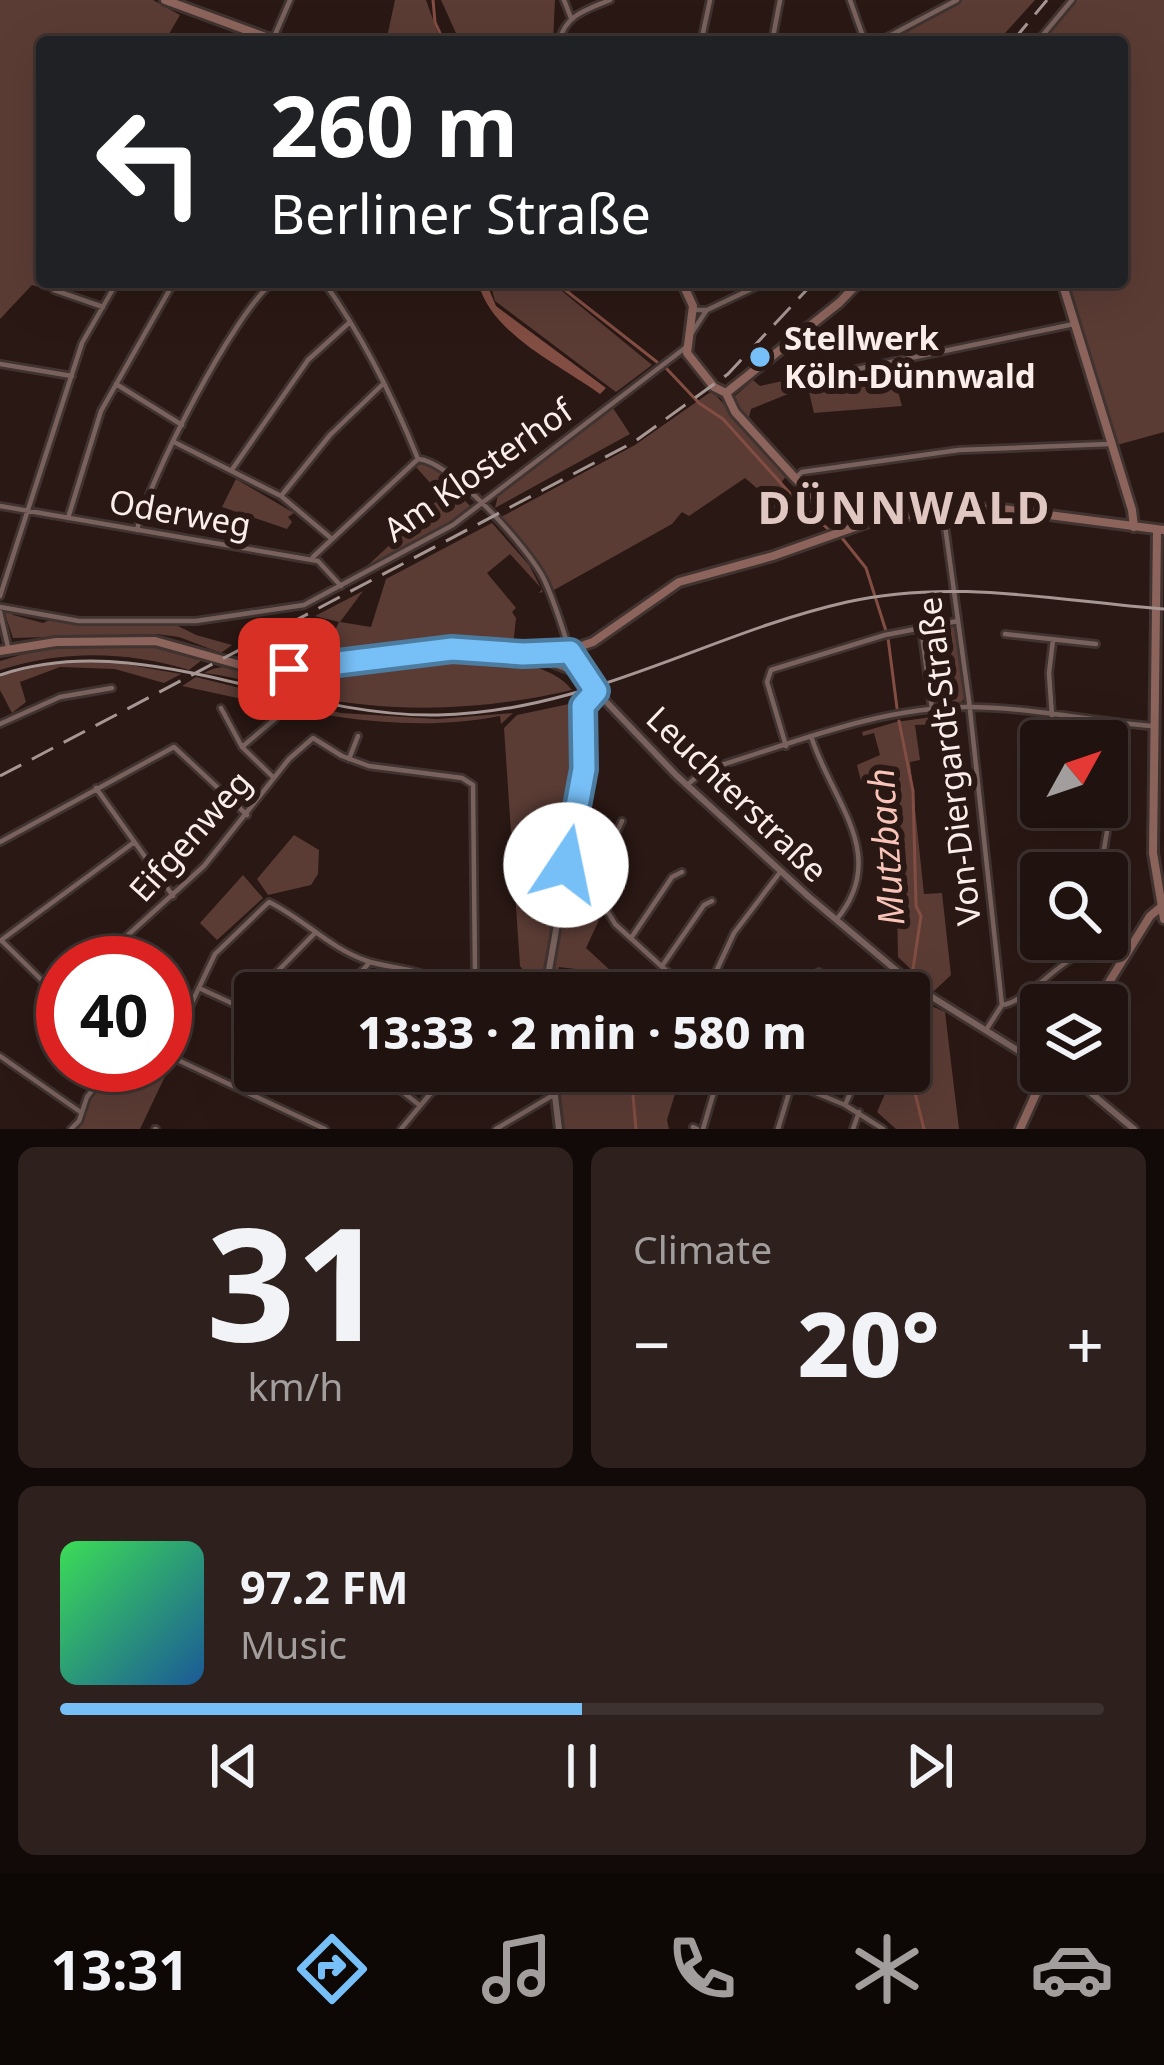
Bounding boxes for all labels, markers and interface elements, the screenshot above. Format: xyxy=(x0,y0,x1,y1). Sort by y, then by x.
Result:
text: 260 m xyxy=(270,67,518,182)
icon: left xyxy=(72,84,228,240)
text: Berliner Straße xyxy=(270,176,651,250)
place label: Stellwerk Köln-Dünnwald xyxy=(784,315,1036,398)
marker: Stellwerk Köln-Dünnwald xyxy=(747,344,773,370)
street label: Am Klosterhof xyxy=(374,387,583,551)
district label: DÜNNWALD xyxy=(757,476,1053,537)
street label: Oderweg xyxy=(106,478,254,547)
street label: Von-Diergardt-Straße xyxy=(906,594,991,928)
pin xyxy=(238,618,340,720)
icon: arrive xyxy=(256,636,322,702)
street label: Leuchterstraße xyxy=(637,696,838,892)
north arrow xyxy=(1020,720,1128,828)
map controls xyxy=(1020,720,1128,1092)
street label: Eifgenweg xyxy=(119,760,261,911)
water label: Mutzbach xyxy=(856,767,915,927)
position arrow xyxy=(503,802,629,928)
button: search xyxy=(1020,852,1128,960)
speed limit sign: 40 xyxy=(36,936,192,1092)
button: layers xyxy=(1020,984,1128,1092)
text: 13:33 · 2 min · 580 m xyxy=(357,1001,807,1062)
text: 31 xyxy=(206,1174,385,1387)
text: Climate xyxy=(633,1222,772,1275)
text: 20° xyxy=(797,1281,940,1403)
text: − xyxy=(633,1298,671,1388)
text: + xyxy=(1066,1298,1104,1388)
text: km/h xyxy=(248,1359,343,1412)
text: 97.2 FM xyxy=(240,1556,409,1617)
text: Music xyxy=(240,1617,347,1670)
icon: previous xyxy=(201,1733,267,1799)
icon: pause xyxy=(549,1733,615,1799)
icon: next xyxy=(897,1733,963,1799)
icon: directions xyxy=(290,1927,374,2011)
icon: music xyxy=(475,1927,559,2011)
icon: phone xyxy=(660,1927,744,2011)
icon: climate xyxy=(845,1927,929,2011)
icon: car xyxy=(1030,1927,1114,2011)
text: 13:31 xyxy=(50,1932,189,2006)

